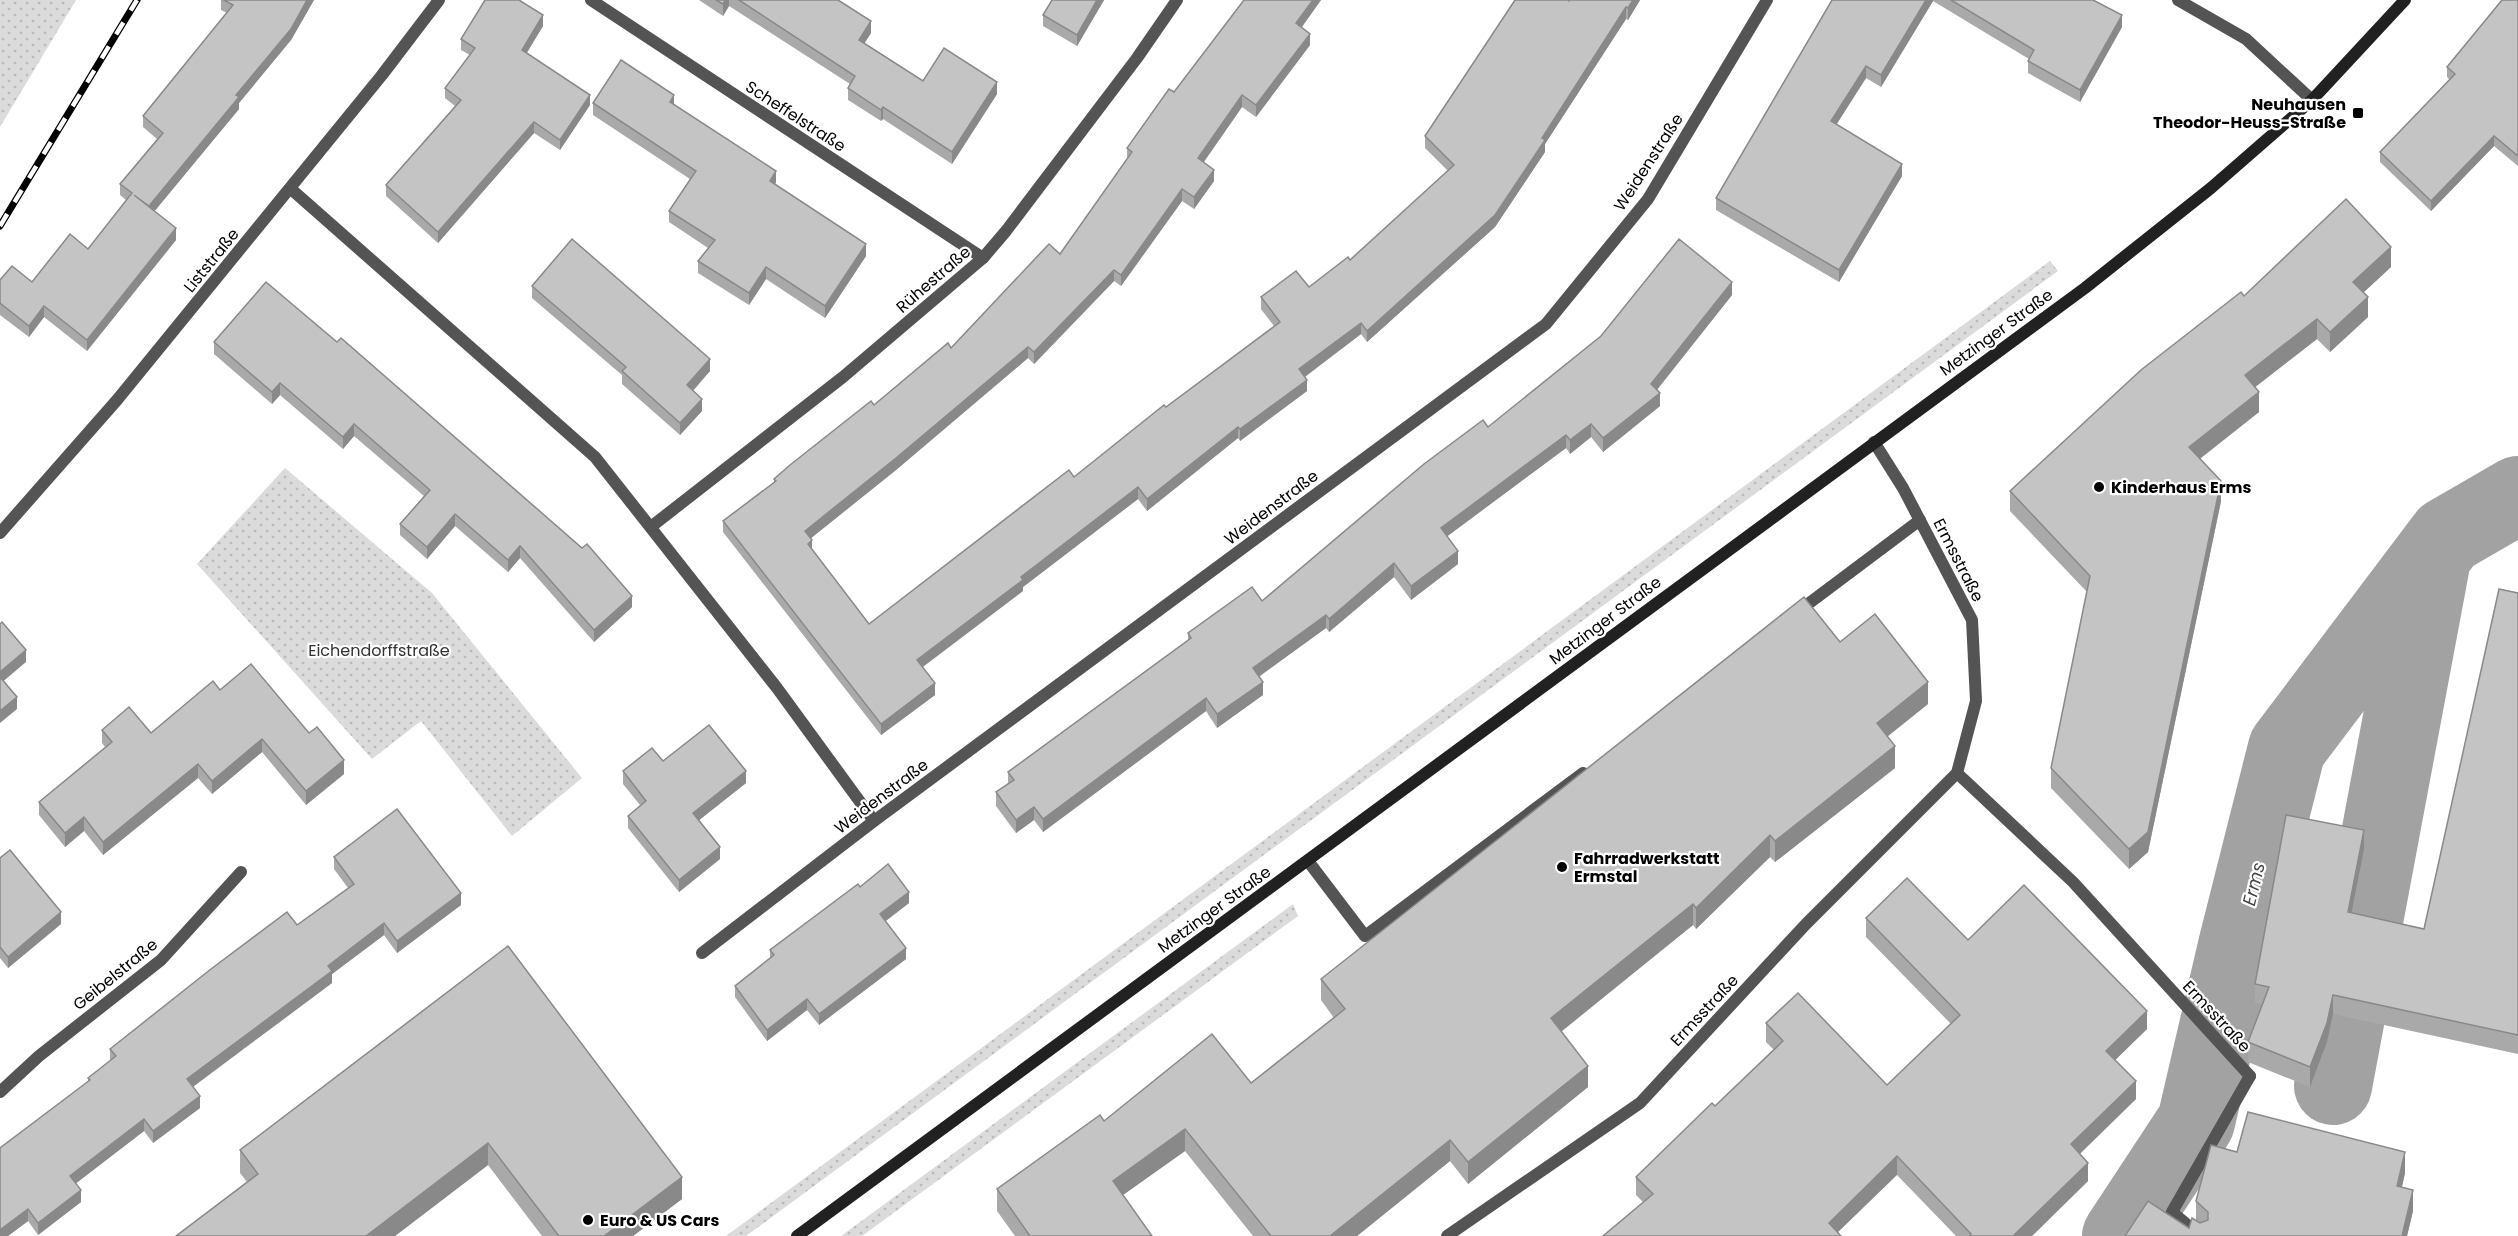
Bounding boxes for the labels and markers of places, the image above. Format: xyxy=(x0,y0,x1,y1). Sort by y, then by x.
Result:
place label: Neuhausen Theodor-Heuss-Straße xyxy=(2153,93,2346,134)
marker: Neuhausen Theodor-Heuss-Straße xyxy=(2351,106,2365,120)
place label: Kinderhaus Erms xyxy=(2111,476,2251,499)
marker: Kinderhaus Erms xyxy=(2092,480,2106,494)
place label: Fahrradwerkstatt Ermstal xyxy=(1574,847,1720,888)
marker: Fahrradwerkstatt Ermstal xyxy=(1555,860,1569,874)
place label: Euro & US Cars xyxy=(600,1209,719,1232)
marker: Euro & US Cars xyxy=(581,1213,595,1227)

